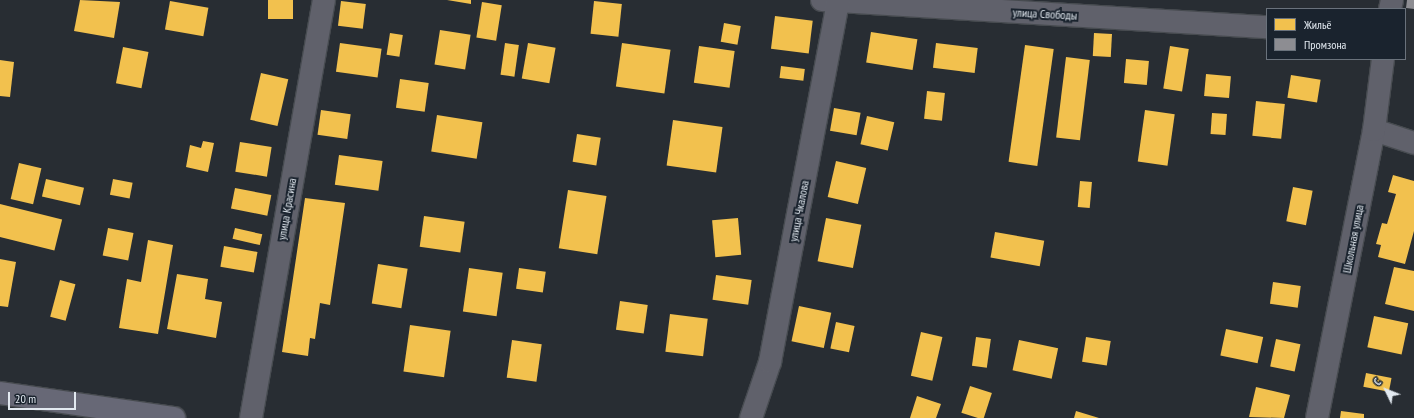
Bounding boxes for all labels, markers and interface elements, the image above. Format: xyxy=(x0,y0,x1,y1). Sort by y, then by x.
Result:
street label: улица Свободы xyxy=(1012,5,1078,23)
legend xyxy=(1266,8,1406,60)
text: Жильё xyxy=(1304,17,1331,32)
text: Промзона xyxy=(1304,37,1346,52)
street label: улица Красина xyxy=(274,177,300,241)
street label: улица Чкалова xyxy=(786,179,812,243)
street label: Школьная улица xyxy=(1339,204,1367,274)
north arrow xyxy=(1366,370,1406,410)
text: С xyxy=(1370,375,1384,388)
scale bar xyxy=(10,384,78,410)
text: 20 m xyxy=(15,391,36,406)

